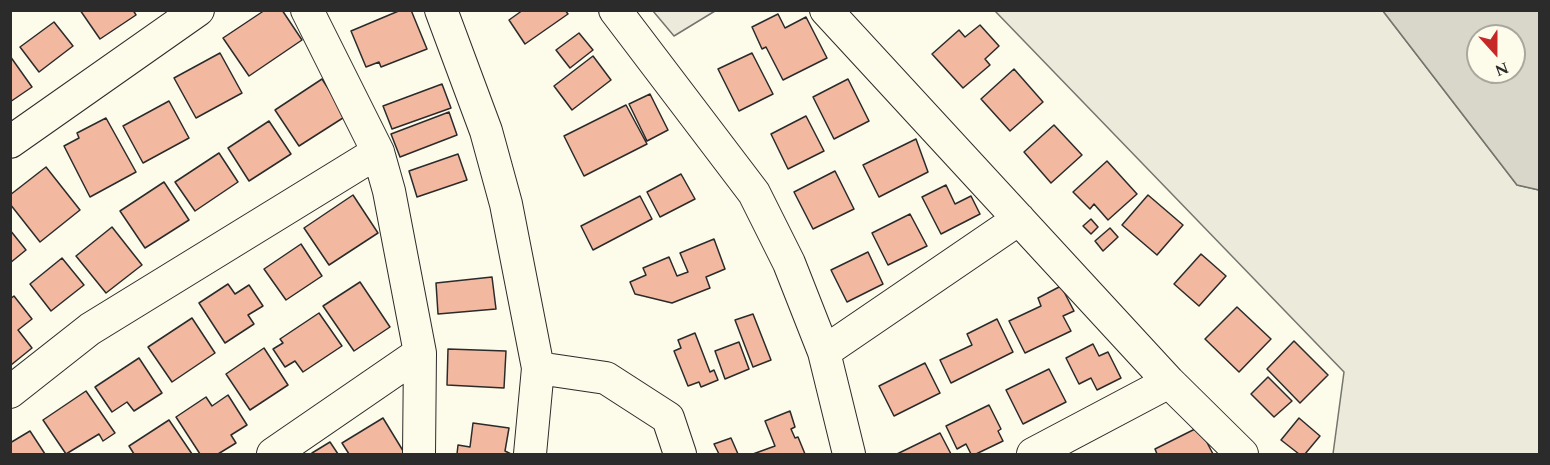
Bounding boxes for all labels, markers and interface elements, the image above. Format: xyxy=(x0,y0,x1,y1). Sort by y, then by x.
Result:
north arrow xyxy=(1466,24,1526,84)
text: N xyxy=(1491,55,1512,82)

